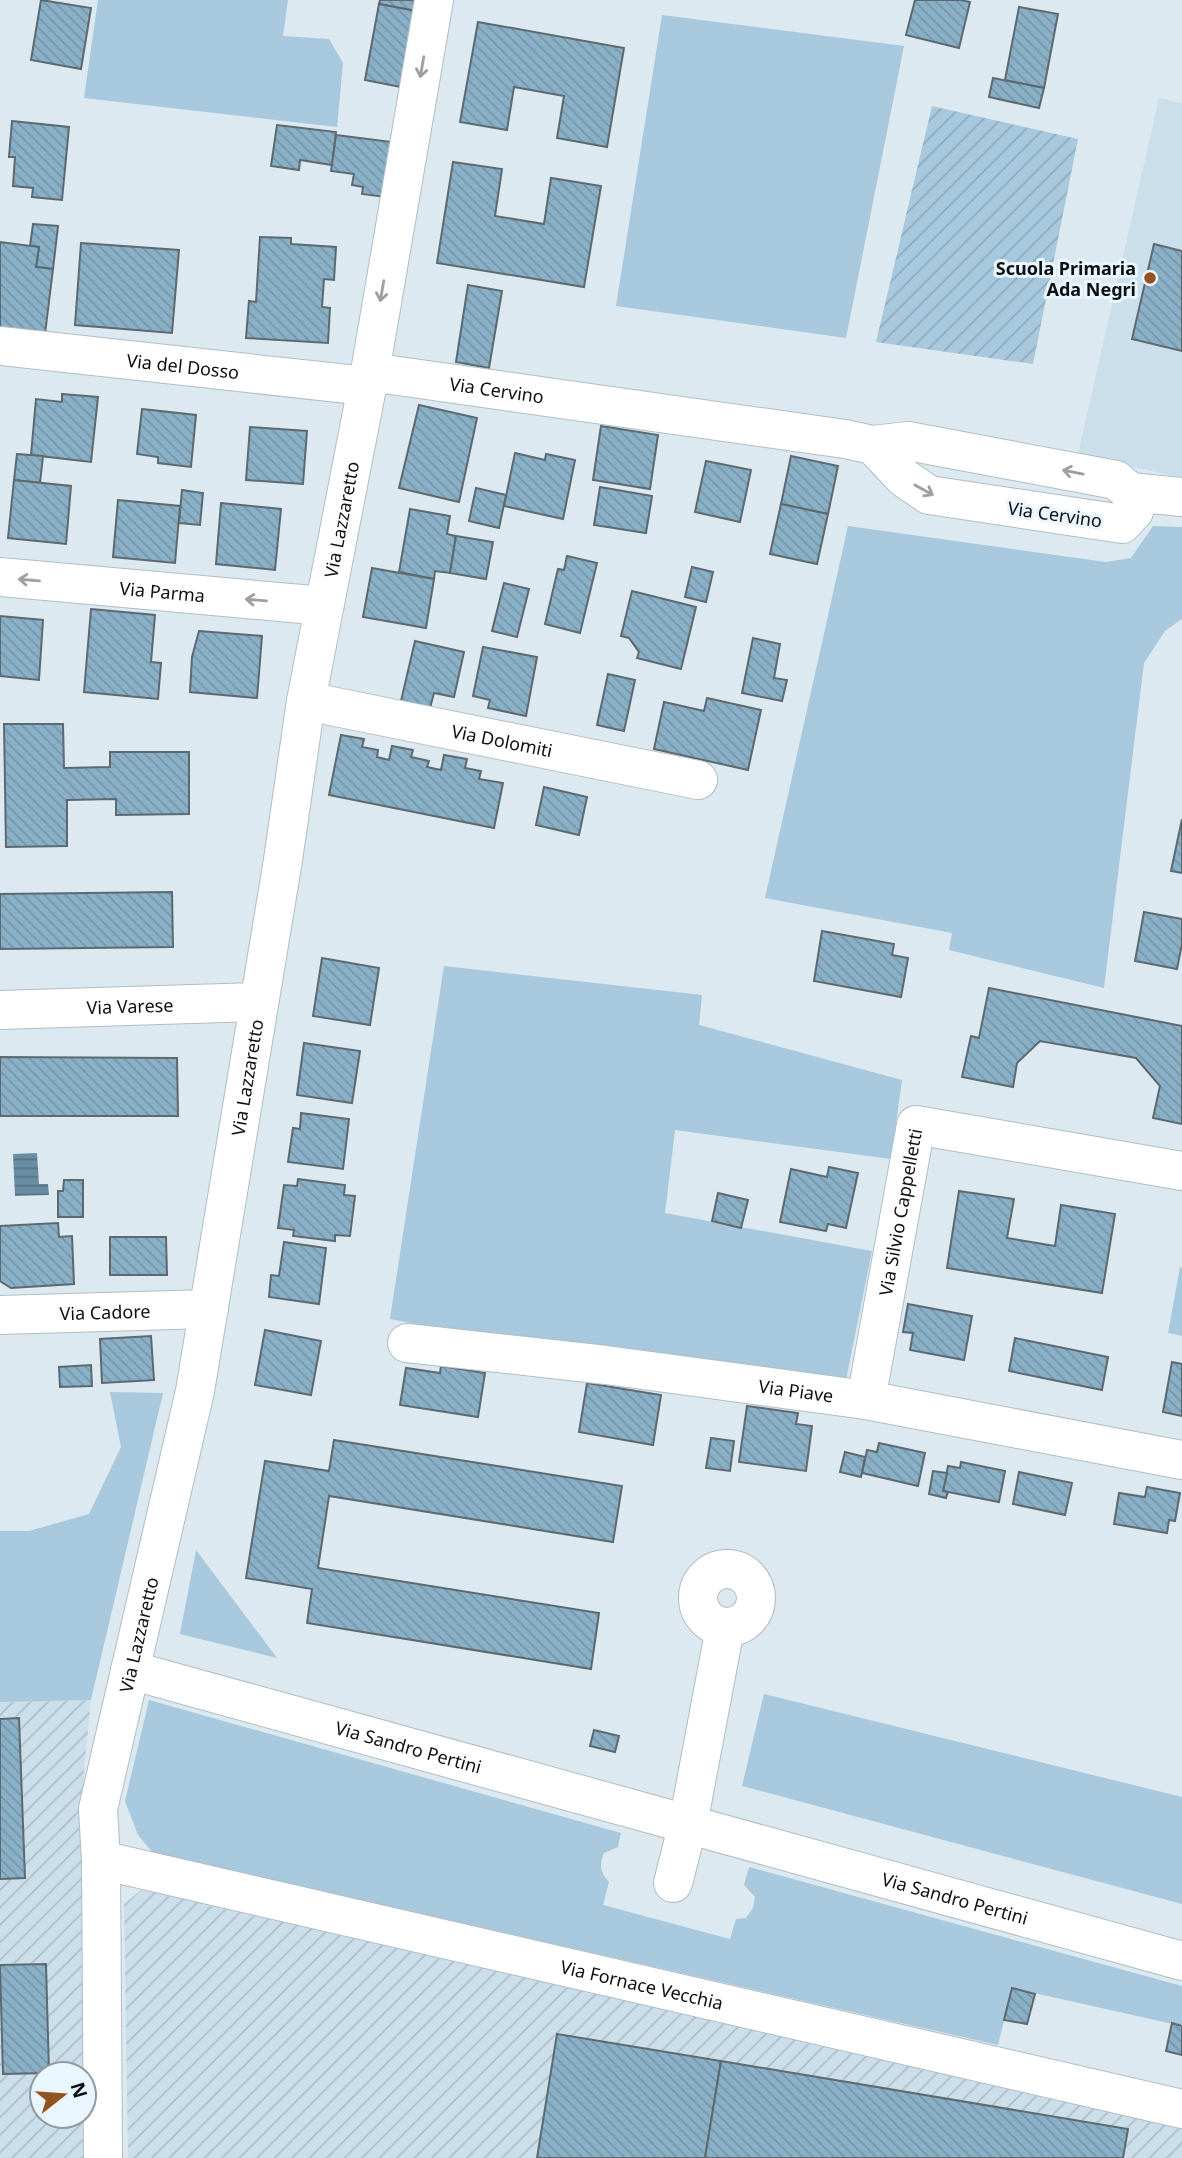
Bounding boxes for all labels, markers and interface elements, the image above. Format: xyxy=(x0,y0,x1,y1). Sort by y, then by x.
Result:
one-way arrow xyxy=(415,55,428,78)
place label: Scuola Primaria Ada Negri xyxy=(996,256,1136,301)
marker: Scuola Primaria Ada Negri xyxy=(1142,270,1158,286)
one-way arrow xyxy=(375,279,388,302)
street label: Via del Dosso xyxy=(125,348,240,384)
street label: Via Cervino xyxy=(448,371,545,408)
street label: Via Lazzaretto xyxy=(318,459,364,580)
one-way arrow xyxy=(1062,465,1085,479)
one-way arrow xyxy=(913,483,933,497)
street label: Via Cervino xyxy=(1006,496,1104,532)
one-way arrow xyxy=(19,573,41,586)
street label: Via Parma xyxy=(119,576,206,607)
one-way arrow xyxy=(245,593,268,606)
street label: Via Dolomiti xyxy=(449,719,555,762)
street label: Via Varese xyxy=(86,993,174,1019)
street label: Via Lazzaretto xyxy=(225,1017,268,1138)
street label: Via Silvio Cappelletti xyxy=(873,1126,927,1298)
street label: Via Cadore xyxy=(59,1299,151,1325)
street label: Via Piave xyxy=(757,1374,835,1407)
street label: Via Lazzaretto xyxy=(113,1575,163,1695)
street label: Via Sandro Pertini xyxy=(333,1715,484,1779)
street label: Via Sandro Pertini xyxy=(879,1867,1031,1930)
street label: Via Fornace Vecchia xyxy=(558,1954,726,2015)
north arrow xyxy=(28,2060,98,2130)
text: N xyxy=(65,2079,94,2101)

